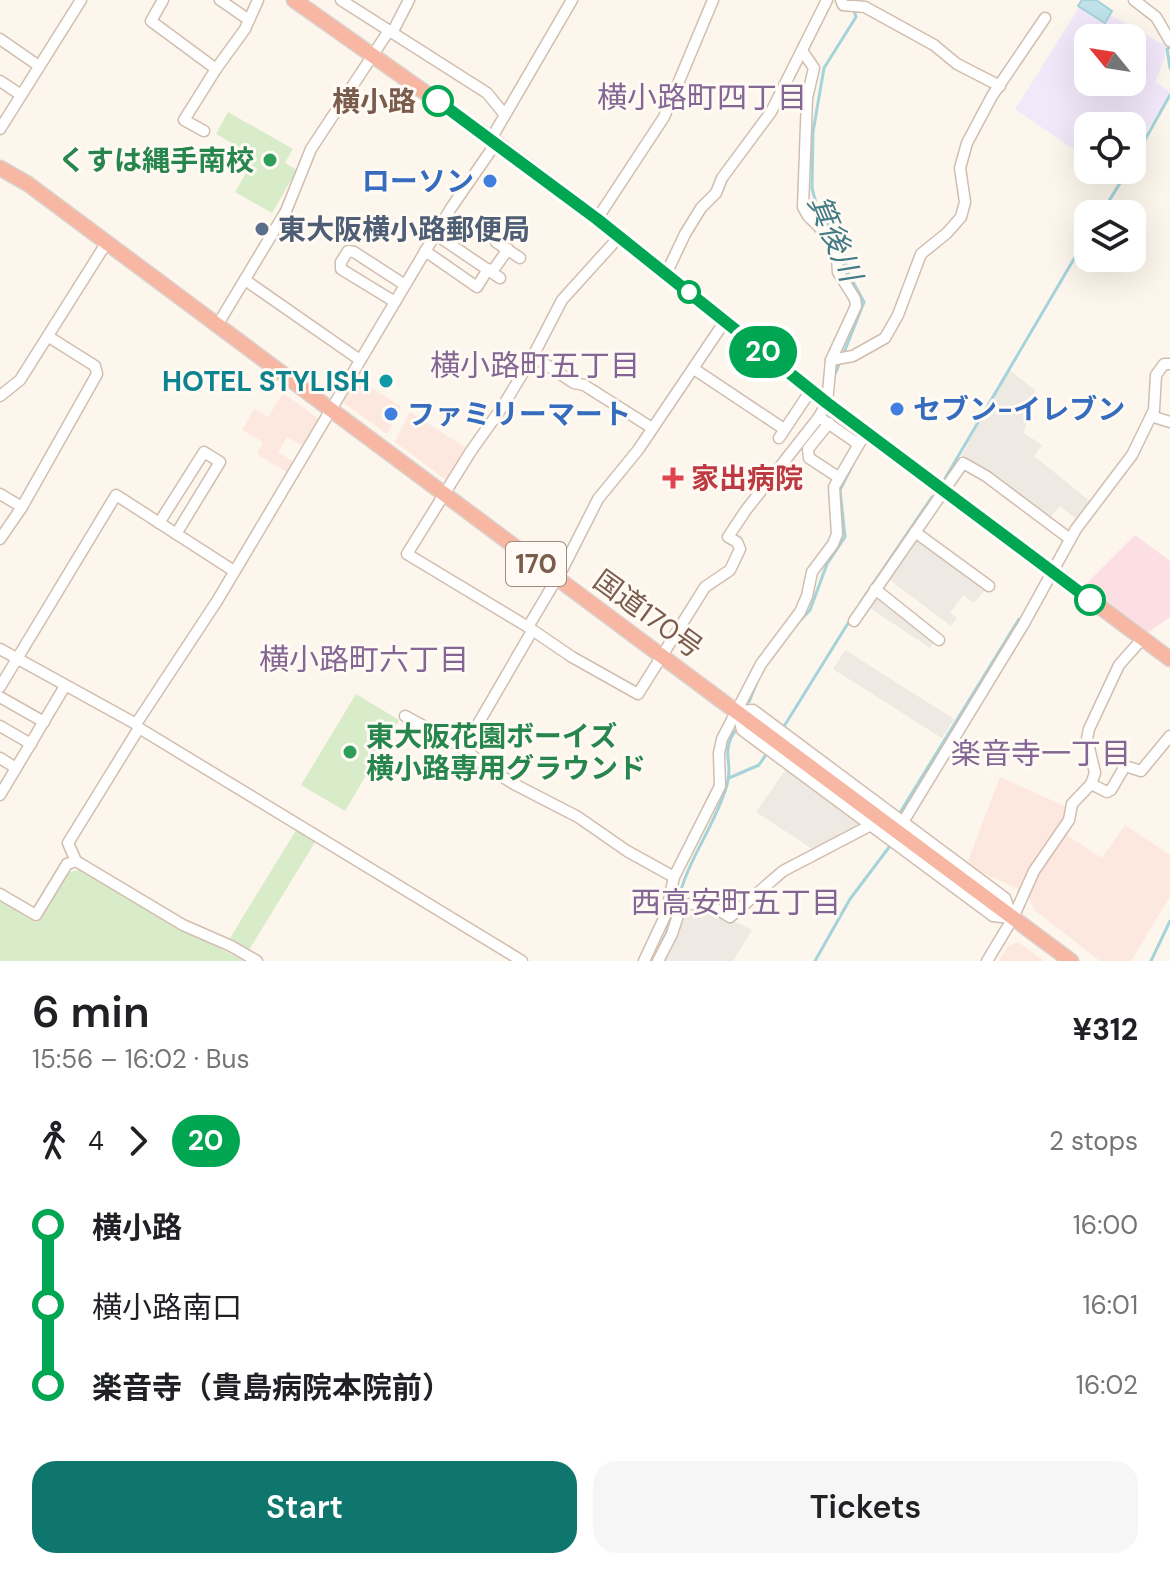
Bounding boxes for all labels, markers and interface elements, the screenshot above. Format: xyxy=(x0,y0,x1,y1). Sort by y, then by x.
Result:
north arrow xyxy=(1074,24,1146,96)
map controls xyxy=(1074,24,1146,272)
district label: 横小路町四丁目 xyxy=(597,78,807,117)
place label: 横小路 xyxy=(332,83,416,120)
marker: 横小路 xyxy=(423,86,453,116)
button: locate xyxy=(1074,112,1146,184)
place label: くすは縄手南校 xyxy=(58,142,254,179)
marker: くすは縄手南校 xyxy=(261,151,279,169)
place label: ローソン xyxy=(362,163,474,200)
marker: ローソン xyxy=(481,172,499,190)
water label: 箕後川 xyxy=(799,189,872,290)
button: layers xyxy=(1074,200,1146,272)
place label: 東大阪横小路郵便局 xyxy=(278,211,530,248)
marker: 東大阪横小路郵便局 xyxy=(253,220,271,238)
unlabelled marker xyxy=(678,281,700,303)
line badge: 20 xyxy=(727,326,799,378)
text: 20 xyxy=(745,333,781,370)
district label: 横小路町五丁目 xyxy=(430,346,640,385)
place label: HOTEL STYLISH xyxy=(162,363,370,400)
marker: HOTEL STYLISH xyxy=(377,372,395,390)
place label: セブン-イレブン xyxy=(913,391,1125,428)
place label: ファミリーマート xyxy=(407,396,631,433)
marker: セブン-イレブン xyxy=(888,400,906,418)
marker: ファミリーマート xyxy=(382,405,400,423)
place label: 家出病院 xyxy=(691,460,803,497)
marker: 家出病院 xyxy=(662,467,684,489)
road number: 170 xyxy=(506,542,566,586)
street label: 国道170号 xyxy=(586,562,710,666)
unlabelled marker xyxy=(1075,585,1105,615)
district label: 横小路町六丁目 xyxy=(259,640,469,679)
place label: 東大阪花園ボーイズ 横小路専用グラウンド xyxy=(366,718,646,787)
district label: 楽音寺一丁目 xyxy=(951,734,1131,773)
marker: 東大阪花園ボーイズ 横小路専用グラウンド xyxy=(341,743,359,761)
district label: 西高安町五丁目 xyxy=(631,883,841,922)
text: 6 min xyxy=(32,983,150,1041)
text: ¥312 xyxy=(1072,1010,1138,1049)
text: 15:56 – 16:02 · Bus xyxy=(32,1042,249,1076)
icon: walk xyxy=(32,1119,76,1163)
icon: forward xyxy=(116,1119,160,1163)
text: 20 xyxy=(188,1122,224,1159)
text: 4 xyxy=(88,1124,104,1158)
text: 2 stops xyxy=(1049,1124,1138,1158)
text: 横小路 xyxy=(92,1208,182,1247)
text: 16:00 xyxy=(1073,1208,1138,1242)
text: 横小路南口 xyxy=(92,1288,242,1327)
text: 16:01 xyxy=(1082,1288,1138,1322)
text: 楽音寺（貴島病院本院前） xyxy=(92,1368,452,1407)
text: 16:02 xyxy=(1076,1368,1138,1402)
button: Start xyxy=(32,1461,577,1553)
button: Tickets xyxy=(593,1461,1138,1553)

